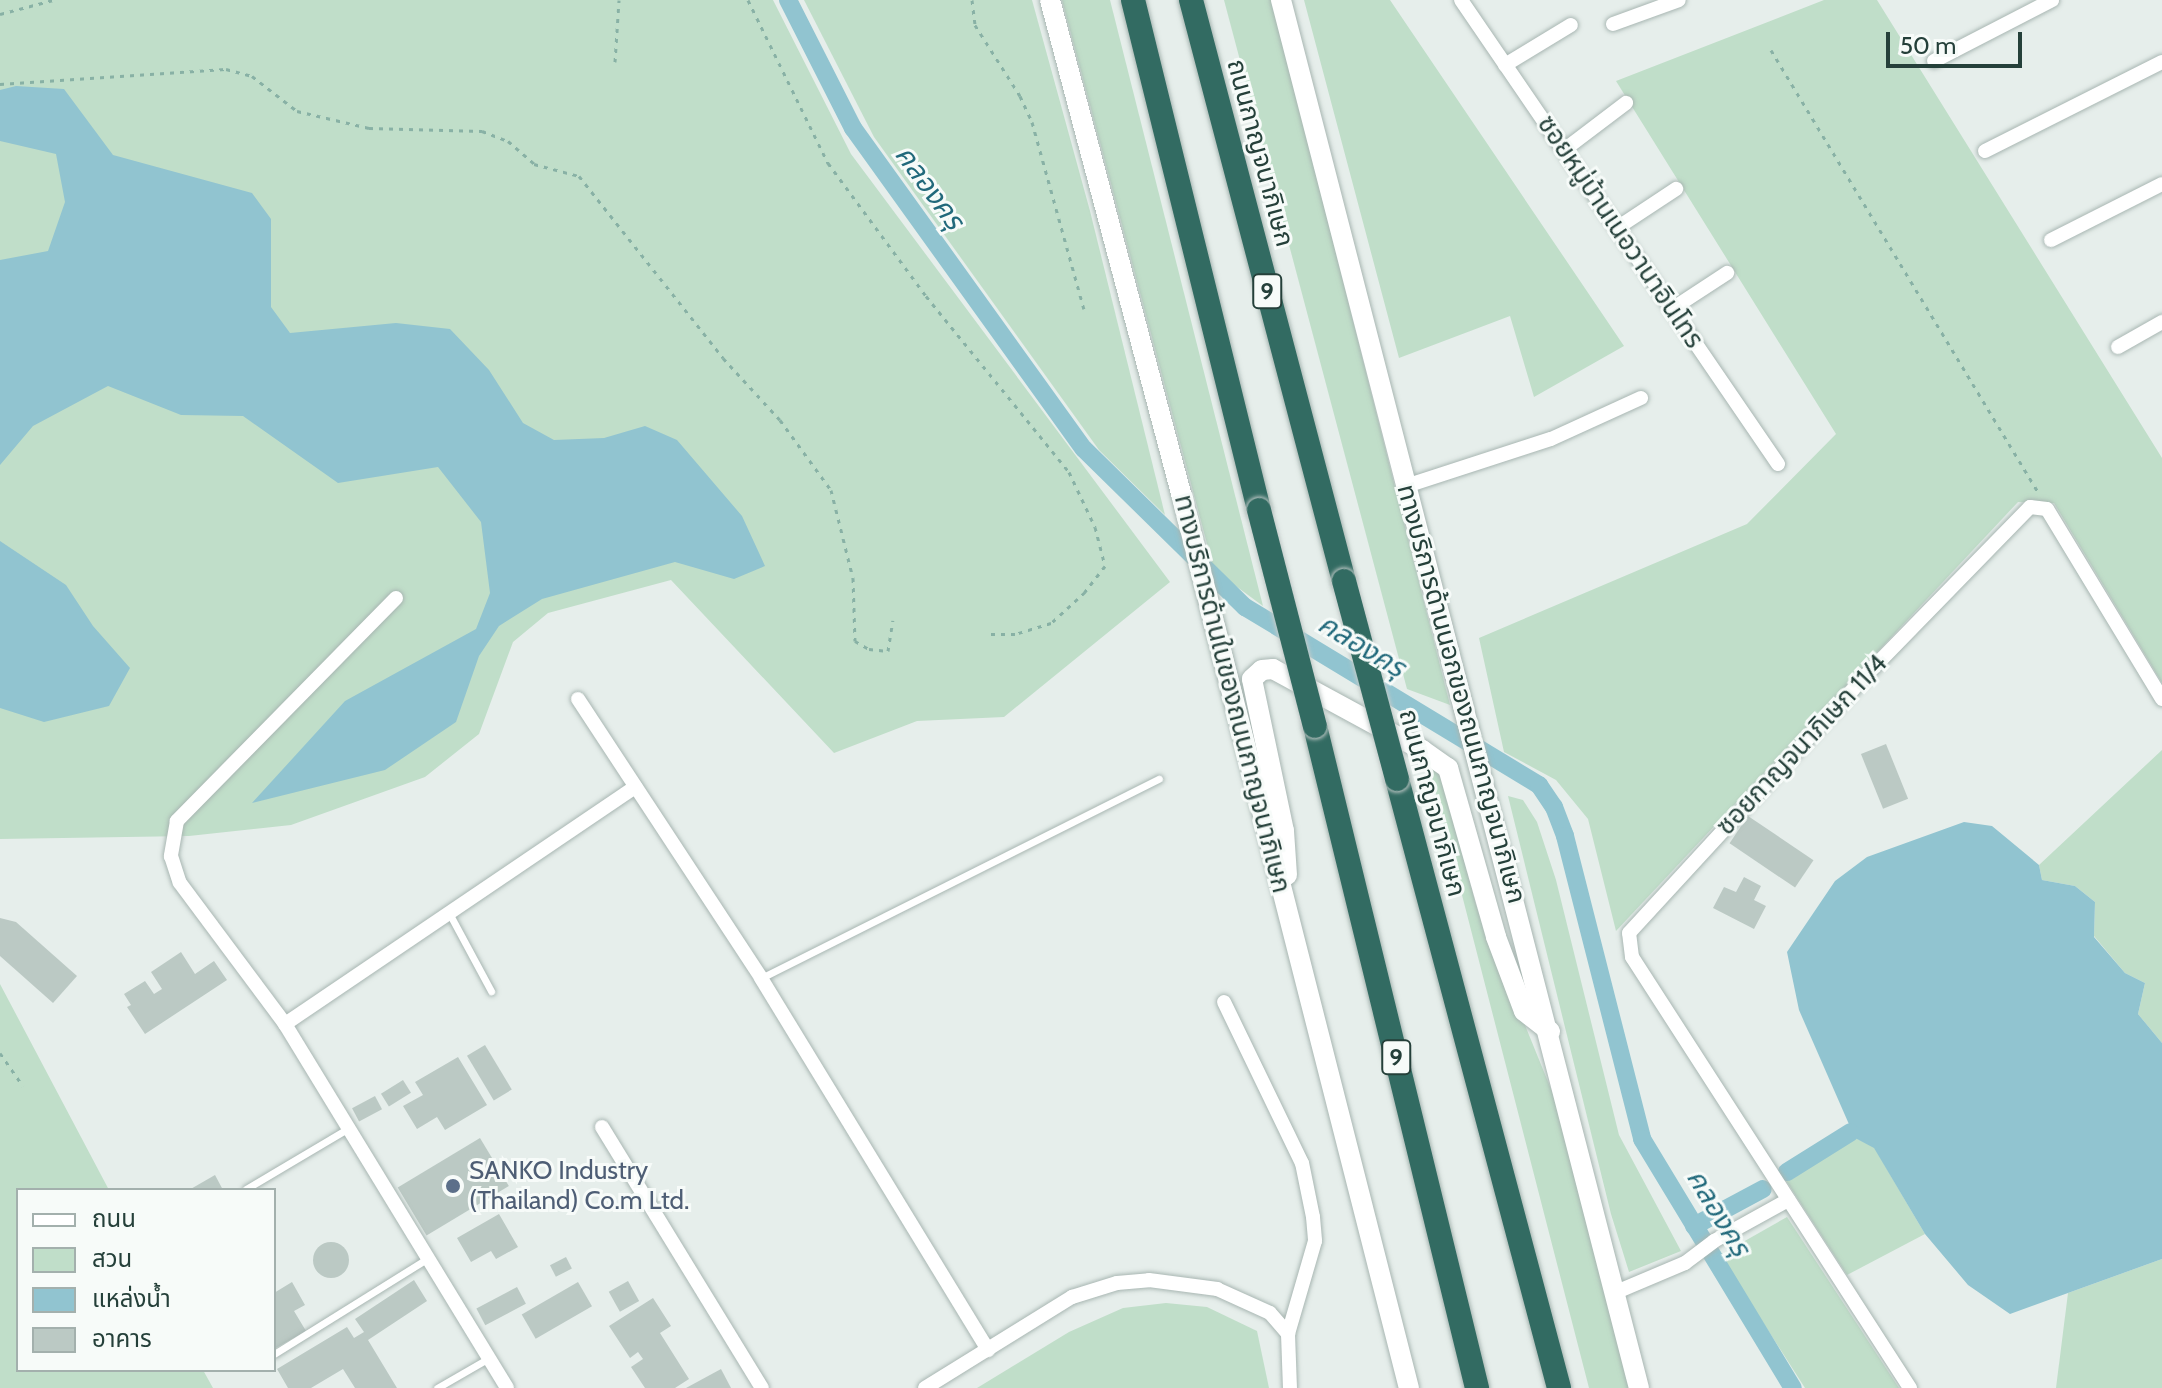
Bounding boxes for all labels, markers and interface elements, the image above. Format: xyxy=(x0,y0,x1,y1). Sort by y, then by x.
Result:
scale bar xyxy=(1890,16,2026,66)
text: 50 m xyxy=(1900,31,1956,60)
street label: ถนนกาญจนาภิเษก xyxy=(1220,56,1300,250)
street label: ซอยหมู่บ้านเนอวานาอินโทร xyxy=(1530,110,1710,354)
water label: คลองครุ xyxy=(888,139,972,235)
road number: 9 xyxy=(1251,271,1283,311)
street label: ทางบริการด้านนอกของถนนกาญจนาภิเษก xyxy=(1390,481,1532,907)
street label: ทางบริการด้านในของถนนกาญจนาภิเษก xyxy=(1167,492,1297,896)
water label: คลองครุ xyxy=(1313,606,1411,684)
street label: ซอยกาญจนาภิเษก 11/4 xyxy=(1710,648,1894,842)
street label: ถนนกาญจนาภิเษก xyxy=(1392,706,1472,900)
road number: 9 xyxy=(1380,1037,1412,1077)
place label: SANKO Industry (Thailand) Co.m Ltd. xyxy=(469,1155,689,1216)
water label: คลองครุ xyxy=(1680,1163,1758,1261)
marker: SANKO Industry (Thailand) Co.m Ltd. xyxy=(444,1177,462,1195)
legend xyxy=(16,1188,276,1372)
text: ถนน xyxy=(92,1204,136,1233)
text: สวน xyxy=(92,1244,132,1273)
text: แหล่งน้ำ xyxy=(92,1284,171,1313)
text: อาคาร xyxy=(92,1324,152,1353)

